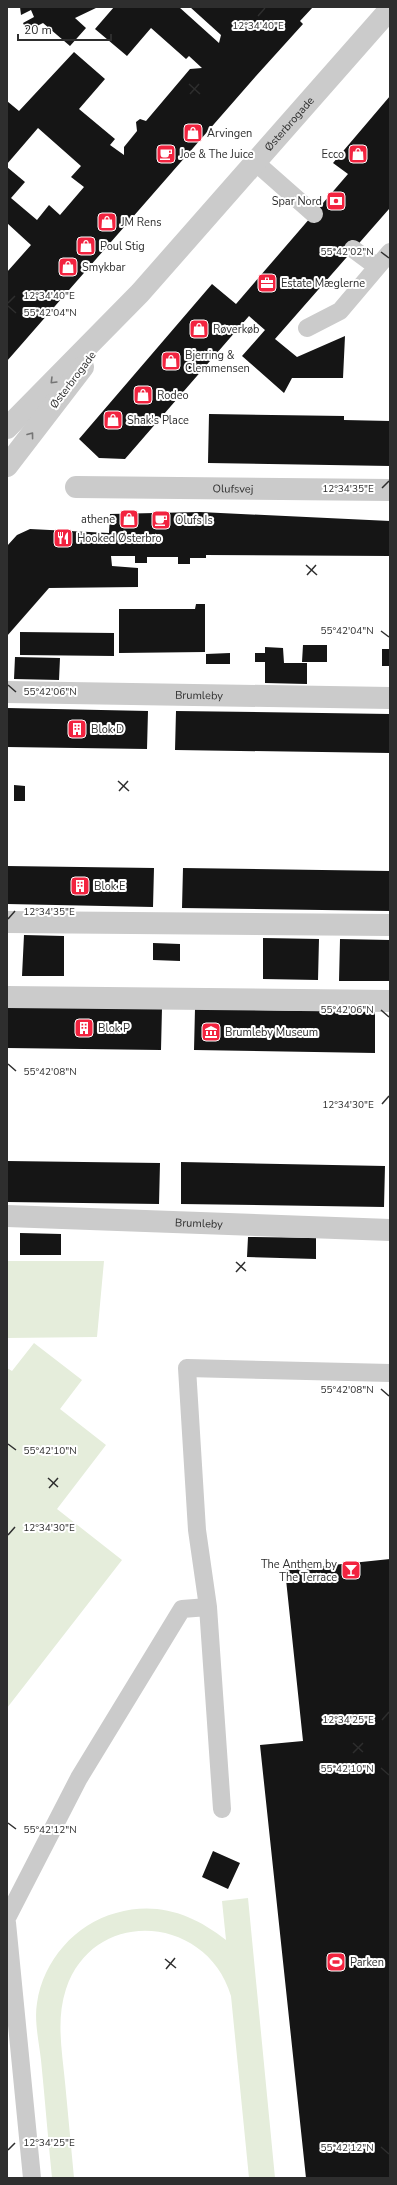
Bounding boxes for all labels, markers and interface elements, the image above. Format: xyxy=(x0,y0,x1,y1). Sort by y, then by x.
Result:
scale bar xyxy=(18,16,111,42)
text: 12°34'40"E xyxy=(232,19,284,33)
text: 20 m xyxy=(24,22,52,38)
street label: Østerbrogade xyxy=(261,93,317,154)
shop icon: Arvingen xyxy=(182,122,204,144)
place label: Arvingen xyxy=(207,126,252,141)
cafe icon: Joe & The Juice xyxy=(155,143,177,165)
shop icon: Ecco xyxy=(347,143,369,165)
place label: Joe & The Juice xyxy=(179,147,254,162)
place label: Ecco xyxy=(322,147,344,162)
bank icon: Spar Nord xyxy=(325,190,347,212)
place label: Spar Nord xyxy=(272,194,322,209)
shop icon: JM Rens xyxy=(96,211,118,233)
place label: JM Rens xyxy=(120,215,161,230)
shop icon: Poul Stig xyxy=(75,235,97,257)
place label: Poul Stig xyxy=(100,239,145,254)
text: 55°42'02"N xyxy=(320,245,374,259)
shop icon: Smykbar xyxy=(57,256,79,278)
place label: Smykbar xyxy=(82,260,126,275)
office icon: Estate Mæglerne xyxy=(256,272,278,294)
place label: Estate Mæglerne xyxy=(281,276,365,291)
text: 12°34'40"E xyxy=(23,289,75,303)
text: 55°42'04"N xyxy=(23,306,77,320)
shop icon: Røverkøb xyxy=(188,318,210,340)
place label: Røverkøb xyxy=(213,322,260,337)
street label: Østerbrogade xyxy=(46,348,100,412)
place label: Bjerring & Clemmensen xyxy=(185,348,250,376)
shop icon: Bjerring & Clemmensen xyxy=(160,350,182,372)
one-way arrow xyxy=(50,376,58,384)
shop icon: Rodeo xyxy=(132,384,154,406)
place label: Rodeo xyxy=(157,388,189,403)
shop icon: Shak's Place xyxy=(102,409,124,431)
place label: Shak's Place xyxy=(127,413,189,428)
one-way arrow xyxy=(26,433,33,440)
street label: Olufsvej xyxy=(213,481,253,496)
text: 12°34'35"E xyxy=(322,482,374,496)
shop icon: athene xyxy=(118,508,140,530)
cafe icon: Olufs Is xyxy=(150,509,172,531)
place label: athene xyxy=(81,512,115,527)
place label: Olufs Is xyxy=(175,513,213,528)
restaurant icon: Hooked Østerbro xyxy=(52,527,74,549)
place label: Hooked Østerbro xyxy=(77,531,162,546)
text: 55°42'04"N xyxy=(320,624,374,638)
text: 55°42'06"N xyxy=(23,685,77,699)
street label: Brumleby xyxy=(175,687,223,703)
building icon: Blok D xyxy=(66,718,88,740)
place label: Blok D xyxy=(91,722,124,737)
building icon: Blok E xyxy=(69,875,91,897)
place label: Blok E xyxy=(94,879,126,894)
text: 12°34'35"E xyxy=(23,905,75,919)
text: 55°42'06"N xyxy=(320,1003,374,1017)
building icon: Blok P xyxy=(73,1017,95,1039)
place label: Blok P xyxy=(98,1021,130,1036)
museum icon: Brumleby Museum xyxy=(200,1021,222,1043)
place label: Brumleby Museum xyxy=(225,1025,318,1040)
text: 55°42'08"N xyxy=(23,1065,77,1079)
text: 12°34'30"E xyxy=(322,1098,374,1112)
street label: Brumleby xyxy=(175,1215,223,1231)
text: 55°42'08"N xyxy=(320,1383,374,1397)
text: 55°42'10"N xyxy=(23,1444,77,1458)
text: 12°34'30"E xyxy=(23,1521,75,1535)
place label: The Anthem by The Terrace xyxy=(261,1557,337,1585)
bar icon: The Anthem by The Terrace xyxy=(340,1559,362,1581)
text: 12°34'25"E xyxy=(322,1713,374,1727)
text: 55°42'10"N xyxy=(320,1762,374,1776)
text: 55°42'12"N xyxy=(23,1823,77,1837)
sports icon: Parken xyxy=(325,1951,347,1973)
place label: Parken xyxy=(350,1955,384,1970)
text: 12°34'25"E xyxy=(23,2136,75,2150)
text: 55°42'12"N xyxy=(320,2141,374,2155)

